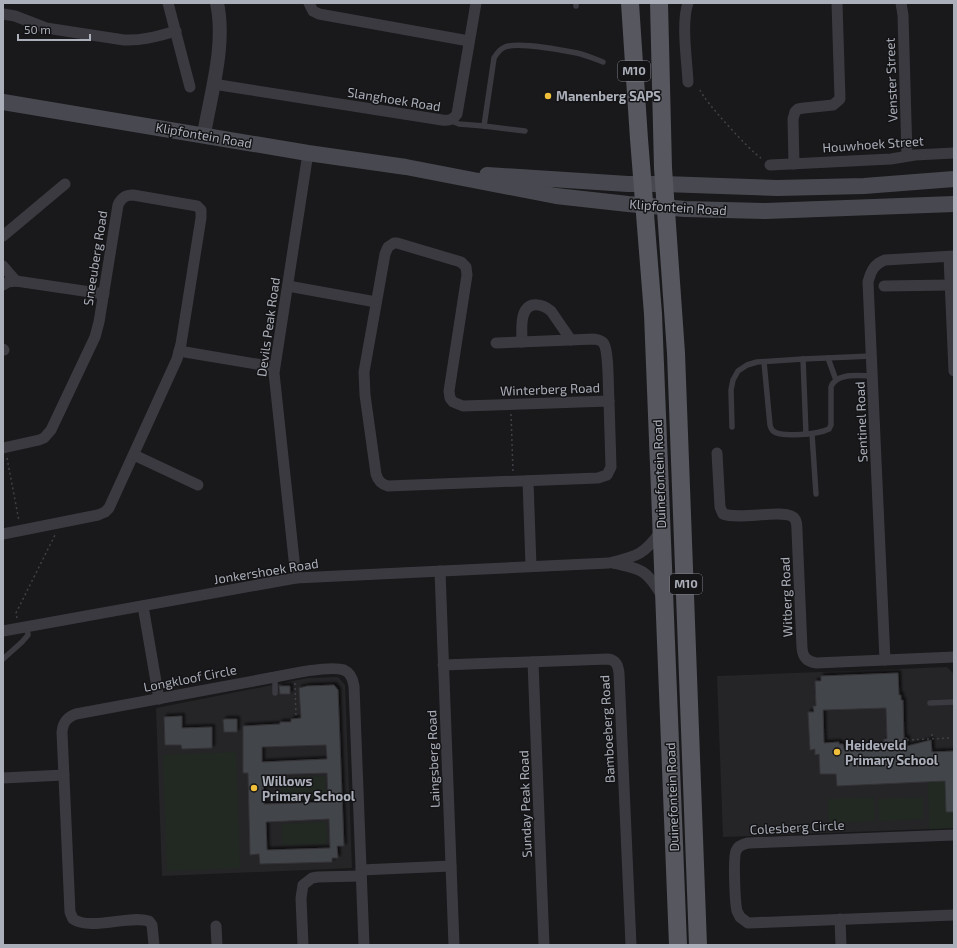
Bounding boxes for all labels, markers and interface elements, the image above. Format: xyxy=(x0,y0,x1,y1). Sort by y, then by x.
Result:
scale bar xyxy=(18,16,90,42)
text: 50 m xyxy=(24,22,51,36)
street label: Venster Street xyxy=(882,37,900,122)
road number: M10 xyxy=(618,61,650,81)
street label: Slanghoek Road xyxy=(346,84,442,114)
place label: Manenberg SAPS xyxy=(556,88,661,104)
marker: Manenberg SAPS xyxy=(543,91,553,101)
street label: Klipfontein Road xyxy=(155,119,253,151)
street label: Houwhoek Street xyxy=(822,132,924,156)
street label: Klipfontein Road xyxy=(629,196,727,218)
street label: Sneeuberg Road xyxy=(80,209,110,307)
street label: Devils Peak Road xyxy=(253,276,283,378)
street label: Winterberg Road xyxy=(500,379,600,399)
street label: Sentinel Road xyxy=(852,381,870,463)
street label: Duinefontein Road xyxy=(649,419,669,529)
street label: Jonkershoek Road xyxy=(212,555,320,587)
street label: Witberg Road xyxy=(777,557,795,637)
road number: M10 xyxy=(670,574,702,594)
street label: Longkloof Circle xyxy=(142,661,238,695)
street label: Bamboeberg Road xyxy=(596,675,618,783)
street label: Laingsberg Road xyxy=(423,710,443,808)
place label: Heideveld Primary School xyxy=(845,737,939,768)
street label: Duinefontein Road xyxy=(662,742,682,852)
marker: Heideveld Primary School xyxy=(832,747,842,757)
street label: Sunday Peak Road xyxy=(515,750,535,858)
place label: Willows Primary School xyxy=(262,773,356,804)
marker: Willows Primary School xyxy=(249,783,259,793)
street label: Colesberg Circle xyxy=(749,817,845,837)

